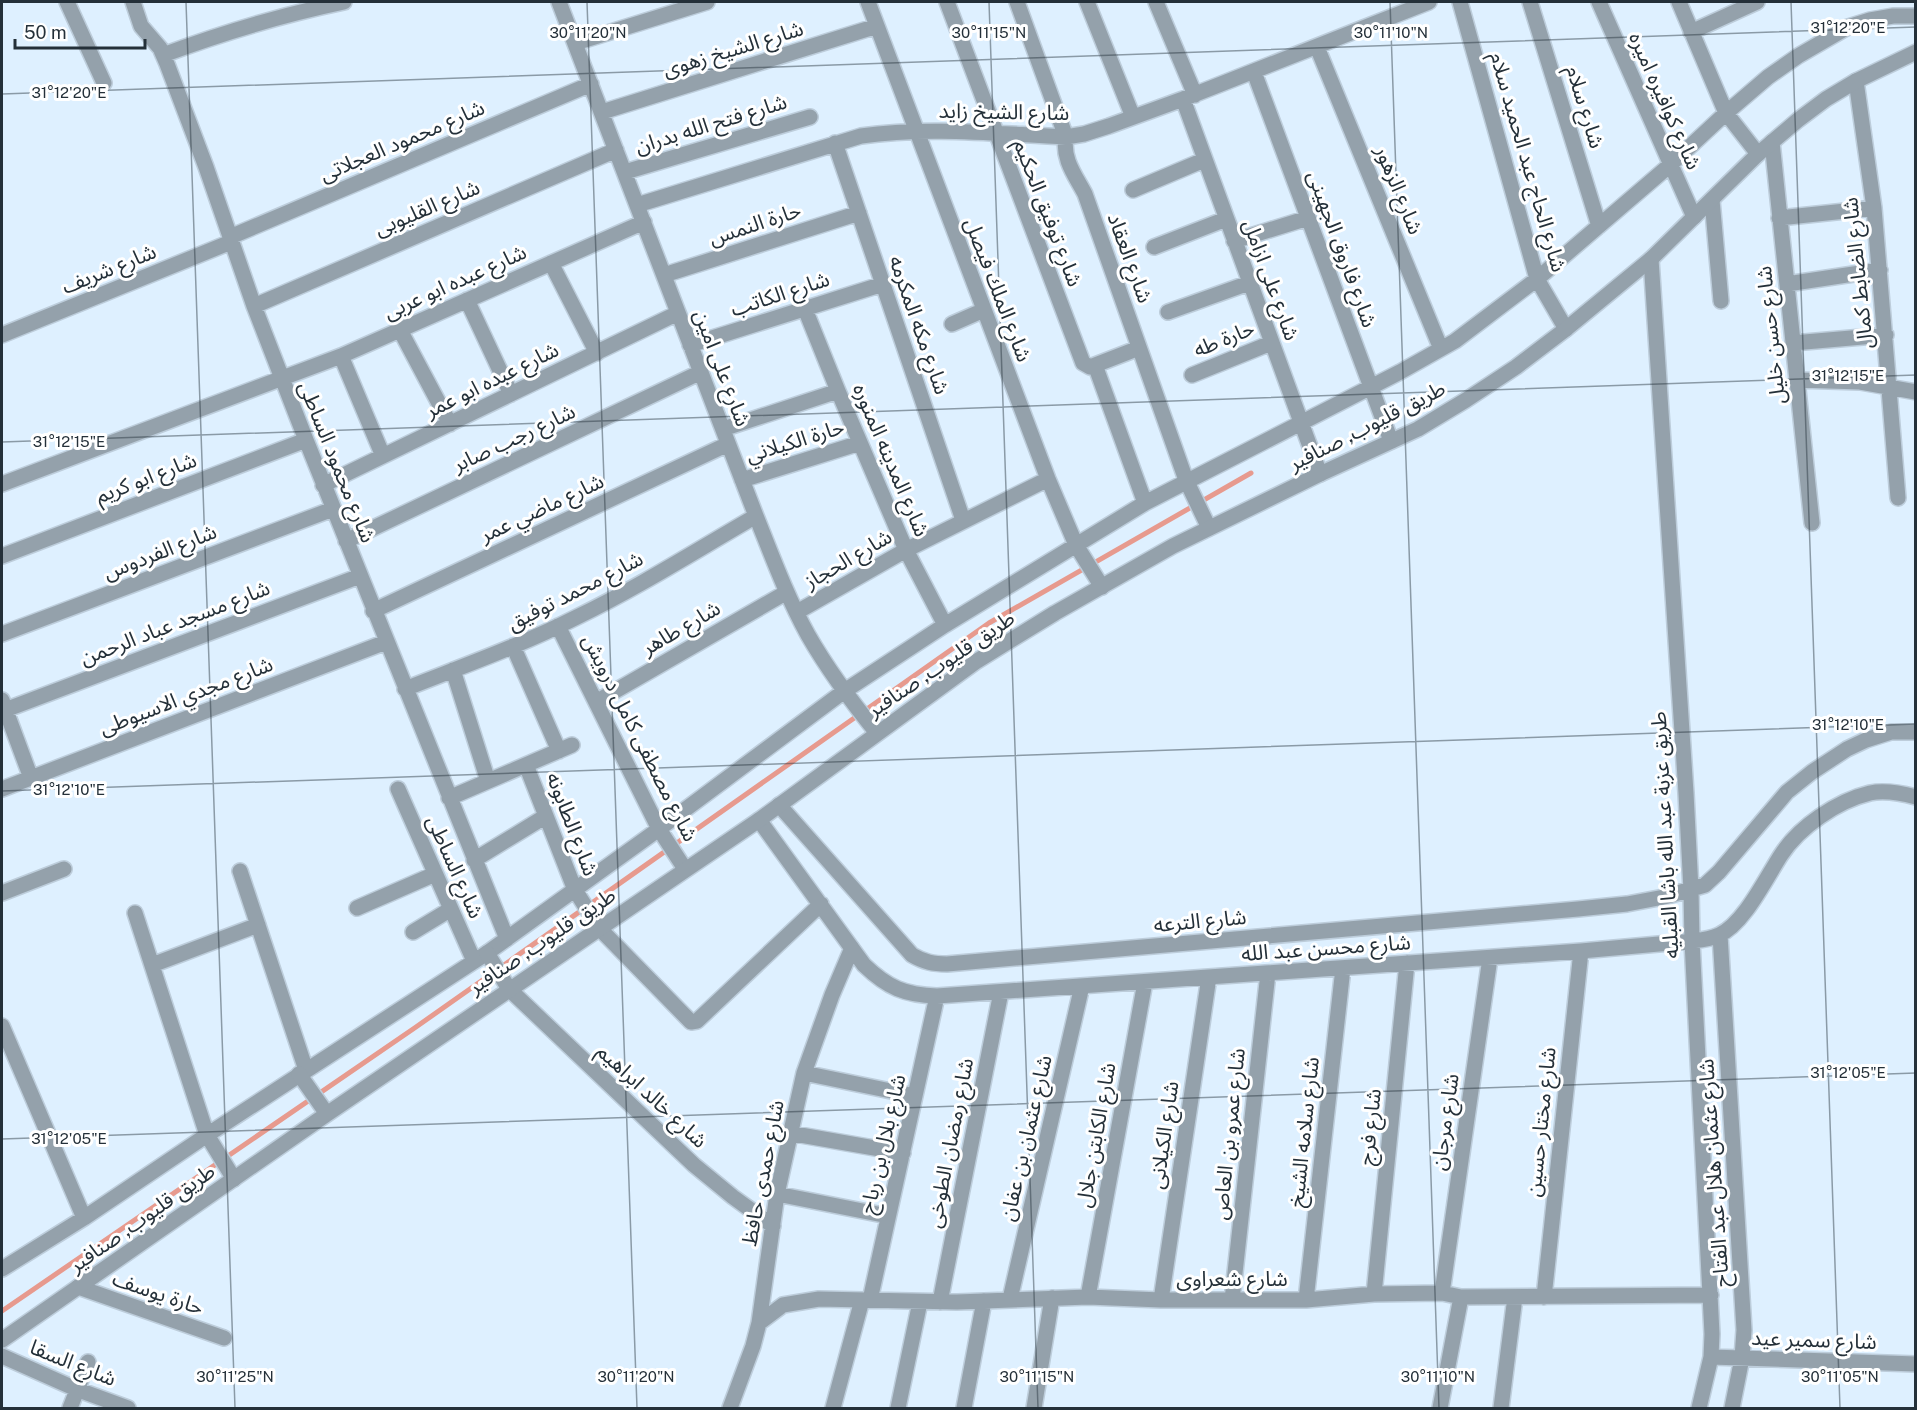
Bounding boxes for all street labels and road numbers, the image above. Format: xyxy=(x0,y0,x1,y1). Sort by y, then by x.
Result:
street label: شارع الشيخ زهوى xyxy=(660,15,807,85)
street label: شارع كوافيره اميره xyxy=(1621,28,1707,175)
street label: شارع الحاج عبد الحميد سلام xyxy=(1481,49,1572,276)
street label: شارع سلام xyxy=(1557,62,1610,152)
street label: شارع فتح الله بدران xyxy=(632,89,791,161)
street label: شارع محمود العجلاتى xyxy=(316,95,489,189)
street label: شارع الشيخ زايد xyxy=(938,98,1069,128)
street label: شارع توفيق الحكيم xyxy=(1006,136,1088,291)
street label: شارع الزهور xyxy=(1367,141,1429,239)
street label: شارع فاروق الجهينى xyxy=(1300,167,1382,332)
street label: شارع القليوبى xyxy=(370,174,484,244)
street label: شارع الضابط كمال xyxy=(1837,196,1881,350)
street label: حارة النمس xyxy=(706,197,804,250)
street label: شارع العقاد xyxy=(1100,209,1158,307)
street label: شارع الملك فيصل xyxy=(957,214,1037,366)
street label: شارع على ازامل xyxy=(1235,216,1305,345)
street label: شارع شريف xyxy=(58,238,161,302)
street label: شارع عبده ابو عربى xyxy=(380,239,531,327)
street label: شارع مكه المكرمه xyxy=(881,252,955,398)
street label: شارع حسن خليل xyxy=(1751,265,1793,405)
street label: شارع الكاتب xyxy=(727,266,833,324)
street label: شارع على امين xyxy=(686,306,756,431)
street label: حارة طه xyxy=(1190,315,1258,362)
street label: شارع عبده ابو عمر xyxy=(420,336,564,426)
street label: طريق قليوب, صنافير xyxy=(1283,375,1450,477)
street label: شارع محمود الساطى xyxy=(291,378,381,547)
street label: شارع المدينه المنوره xyxy=(845,380,935,541)
street label: شارع رجب صابر xyxy=(448,398,580,480)
street label: حارة الكيلاني xyxy=(743,414,848,471)
street label: شارع ابو كريم xyxy=(92,447,201,511)
street label: شارع ماضي عمر xyxy=(475,468,609,551)
street label: شارع الفردوس xyxy=(100,518,221,587)
street label: شارع الحجاز xyxy=(799,523,898,597)
street label: شارع محمد توفيق xyxy=(503,546,648,638)
street label: شارع مسجد عباد الرحمن xyxy=(76,575,274,673)
street label: شارع طاهر xyxy=(636,595,726,663)
street label: طريق قليوب, صنافير xyxy=(861,605,1020,724)
street label: شارع مصطفى كامل درويش xyxy=(575,630,704,847)
street label: شارع مجدي الاسيوطى xyxy=(96,651,277,744)
street label: طريق عزبة عبد الله باشا القبليه xyxy=(1646,711,1684,959)
street label: شارع الطابونه xyxy=(538,768,604,880)
street label: شارع الساطى xyxy=(419,811,489,923)
street label: طريق قليوب, صنافير xyxy=(462,882,621,1001)
street label: شارع الترعه xyxy=(1153,904,1248,940)
street label: شارع محسن عبد الله xyxy=(1240,929,1412,969)
street label: شارع خالد ابراهيم xyxy=(590,1038,713,1155)
street label: شارع مختار حسين xyxy=(1520,1046,1564,1198)
street label: شارع عمرو بن العاص xyxy=(1207,1047,1253,1221)
street label: شارع عثمان بن عفان xyxy=(994,1052,1060,1224)
street label: شارع سلامه الشيخ xyxy=(1283,1055,1327,1209)
street label: شارع رمضان الطوخى xyxy=(921,1056,981,1231)
street label: شارع عثمان هلال عبد الفتاح xyxy=(1693,1058,1737,1288)
street label: شارع الكابتن جلال xyxy=(1070,1060,1124,1210)
street label: شارع بلال بن رباح xyxy=(854,1072,914,1217)
street label: شارع مرجان xyxy=(1425,1072,1467,1172)
street label: شارع الكيلانى xyxy=(1144,1079,1186,1191)
street label: شارع فرج xyxy=(1353,1087,1389,1167)
street label: شارع حمدى حافظ xyxy=(736,1098,792,1249)
street label: طريق قليوب, صنافير xyxy=(63,1158,220,1279)
street label: حارة يوسف xyxy=(109,1265,207,1320)
street label: شارع شعراوى xyxy=(1176,1266,1288,1294)
street label: شارع سمير عيد xyxy=(1751,1325,1877,1357)
street label: شارع السقا xyxy=(25,1334,120,1394)

